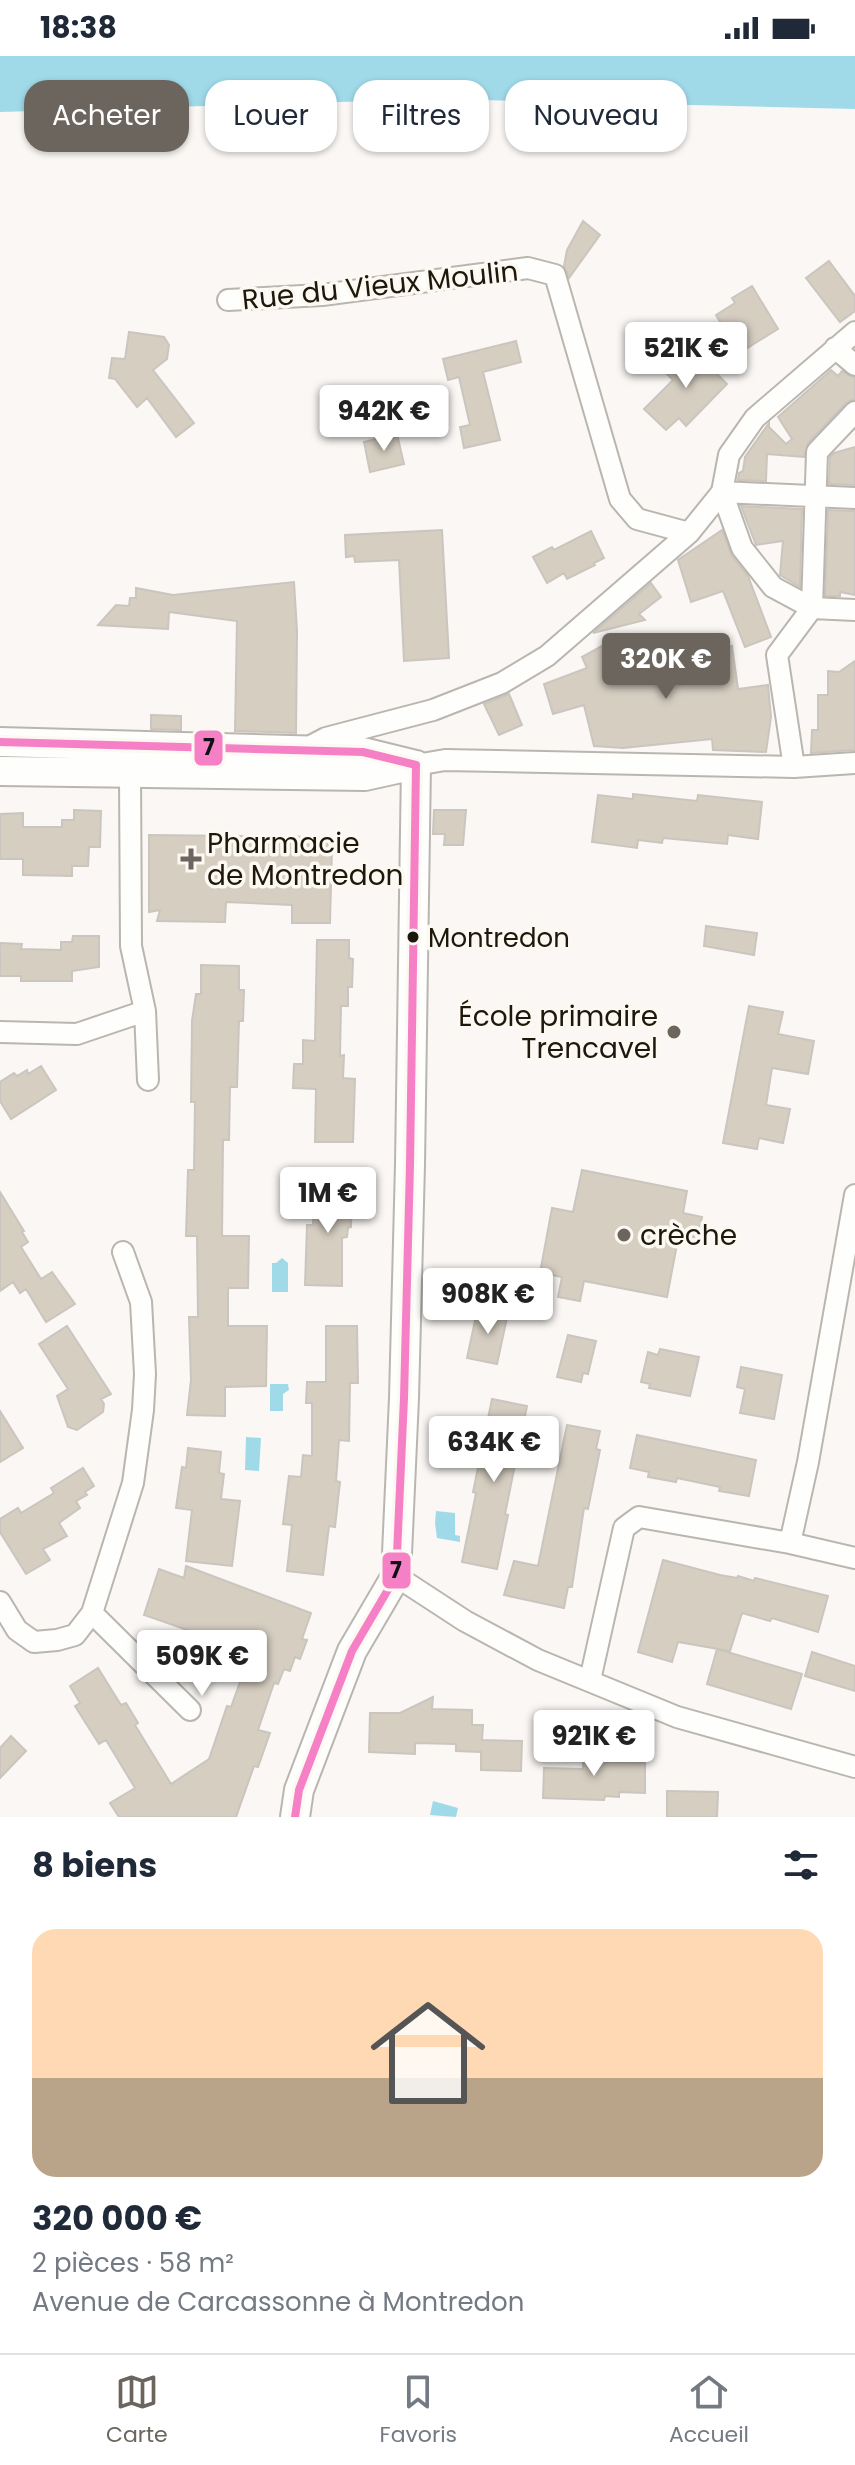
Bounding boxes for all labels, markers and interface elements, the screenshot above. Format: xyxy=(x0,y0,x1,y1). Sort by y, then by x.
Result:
text: 18:38 xyxy=(40,6,117,49)
chip: Acheter xyxy=(24,80,189,152)
chip: Louer xyxy=(205,80,337,152)
chip: Filtres xyxy=(353,80,489,152)
chip: Nouveau xyxy=(505,80,687,152)
street label: Rue du Vieux Moulin xyxy=(240,252,520,319)
pin: 521K € xyxy=(621,322,751,390)
text: 521K € xyxy=(643,330,729,366)
pin: 942K € xyxy=(319,385,449,453)
text: 942K € xyxy=(338,393,430,429)
pin: 320K € xyxy=(601,633,731,701)
text: 320K € xyxy=(620,641,712,677)
line badge: 7 xyxy=(193,729,224,767)
text: 7 xyxy=(203,732,215,763)
place label: Pharmacie de Montredon xyxy=(207,824,403,895)
marker: Pharmacie de Montredon xyxy=(182,850,200,868)
place label: Montredon xyxy=(428,920,570,956)
marker: Montredon xyxy=(405,929,421,945)
place label: École primaire Trencavel xyxy=(458,997,658,1068)
marker: École primaire Trencavel xyxy=(665,1023,683,1041)
pin: 1M € xyxy=(281,1167,375,1235)
text: 1M € xyxy=(298,1175,358,1211)
place label: crèche xyxy=(640,1216,737,1255)
marker: crèche xyxy=(615,1226,633,1244)
pin: 908K € xyxy=(423,1268,553,1336)
text: 908K € xyxy=(441,1276,535,1312)
pin: 634K € xyxy=(429,1416,559,1484)
text: 634K € xyxy=(447,1424,541,1460)
line badge: 7 xyxy=(381,1551,412,1590)
text: 7 xyxy=(390,1555,402,1586)
pin: 509K € xyxy=(137,1630,267,1698)
text: 509K € xyxy=(155,1638,249,1674)
pin: 921K € xyxy=(529,1710,659,1778)
text: 921K € xyxy=(552,1718,636,1754)
text: 8 biens xyxy=(32,1841,157,1889)
icon: filters xyxy=(779,1843,823,1887)
icon: home xyxy=(356,1981,500,2125)
text: 320 000 € xyxy=(32,2194,202,2242)
text: 2 pièces · 58 m² xyxy=(32,2245,234,2281)
text: Avenue de Carcassonne à Montredon xyxy=(32,2284,524,2320)
tab: Carte xyxy=(106,2370,168,2451)
tab: Favoris xyxy=(380,2370,457,2451)
tab: Accueil xyxy=(669,2370,749,2451)

